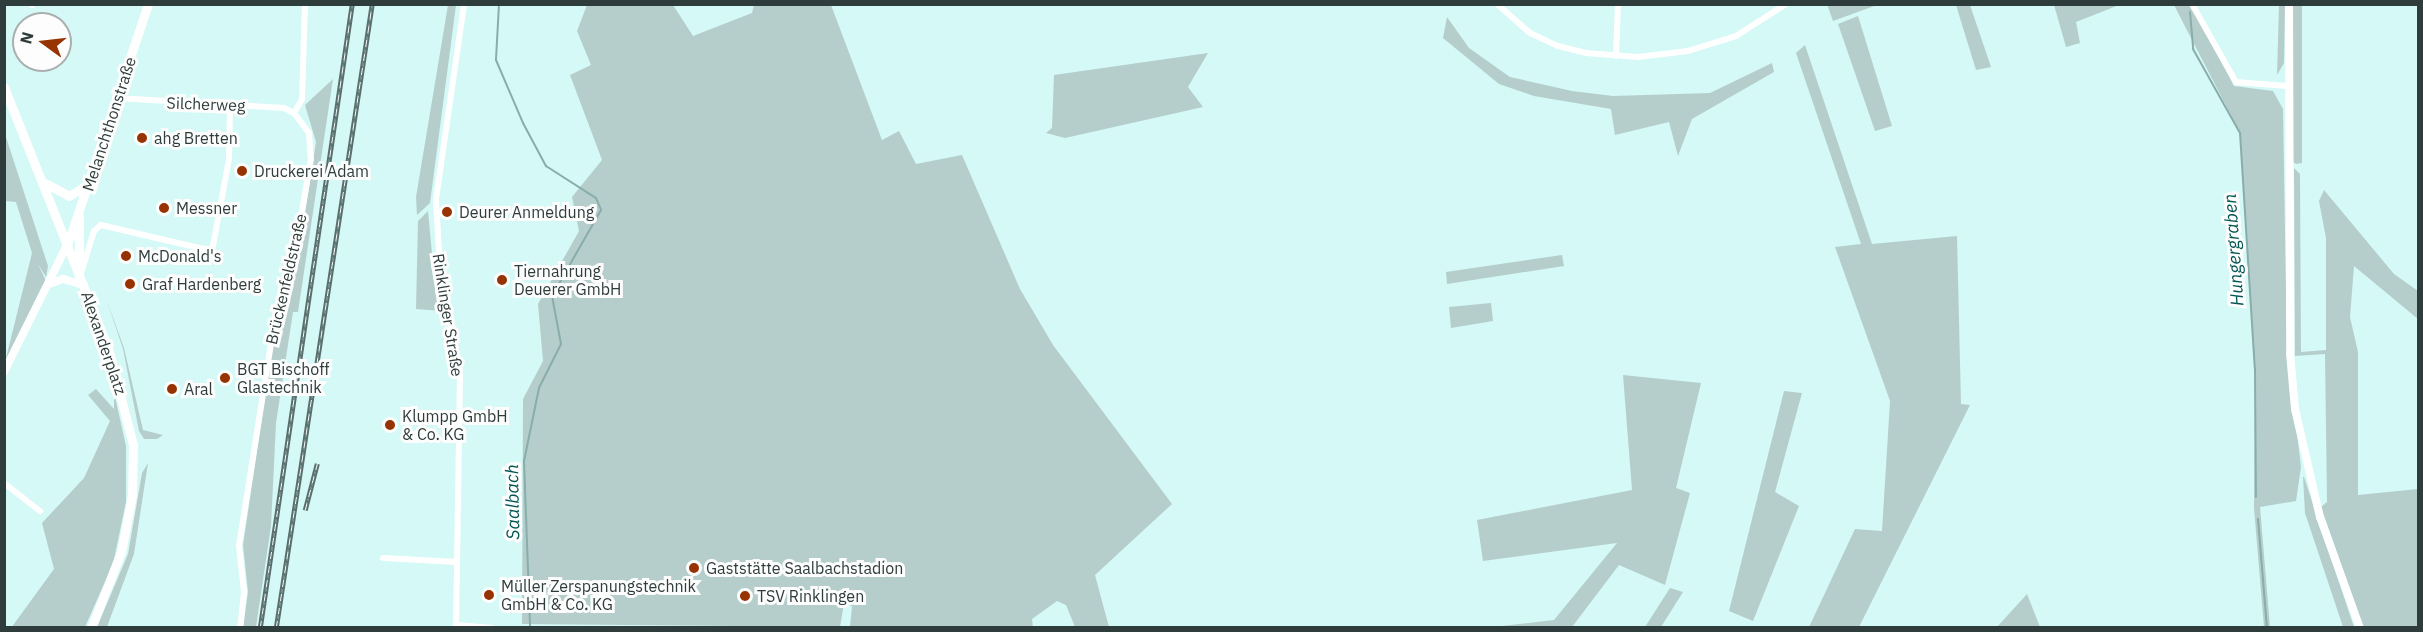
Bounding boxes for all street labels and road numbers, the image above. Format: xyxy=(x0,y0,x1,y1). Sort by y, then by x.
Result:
street label: Melanchthonstraße xyxy=(78,54,140,194)
street label: Silcherweg xyxy=(166,93,246,115)
street label: Brückenfeldstraße xyxy=(262,212,310,346)
street label: Rinklinger Straße xyxy=(429,252,467,378)
street label: Alexanderplatz xyxy=(77,289,131,397)

